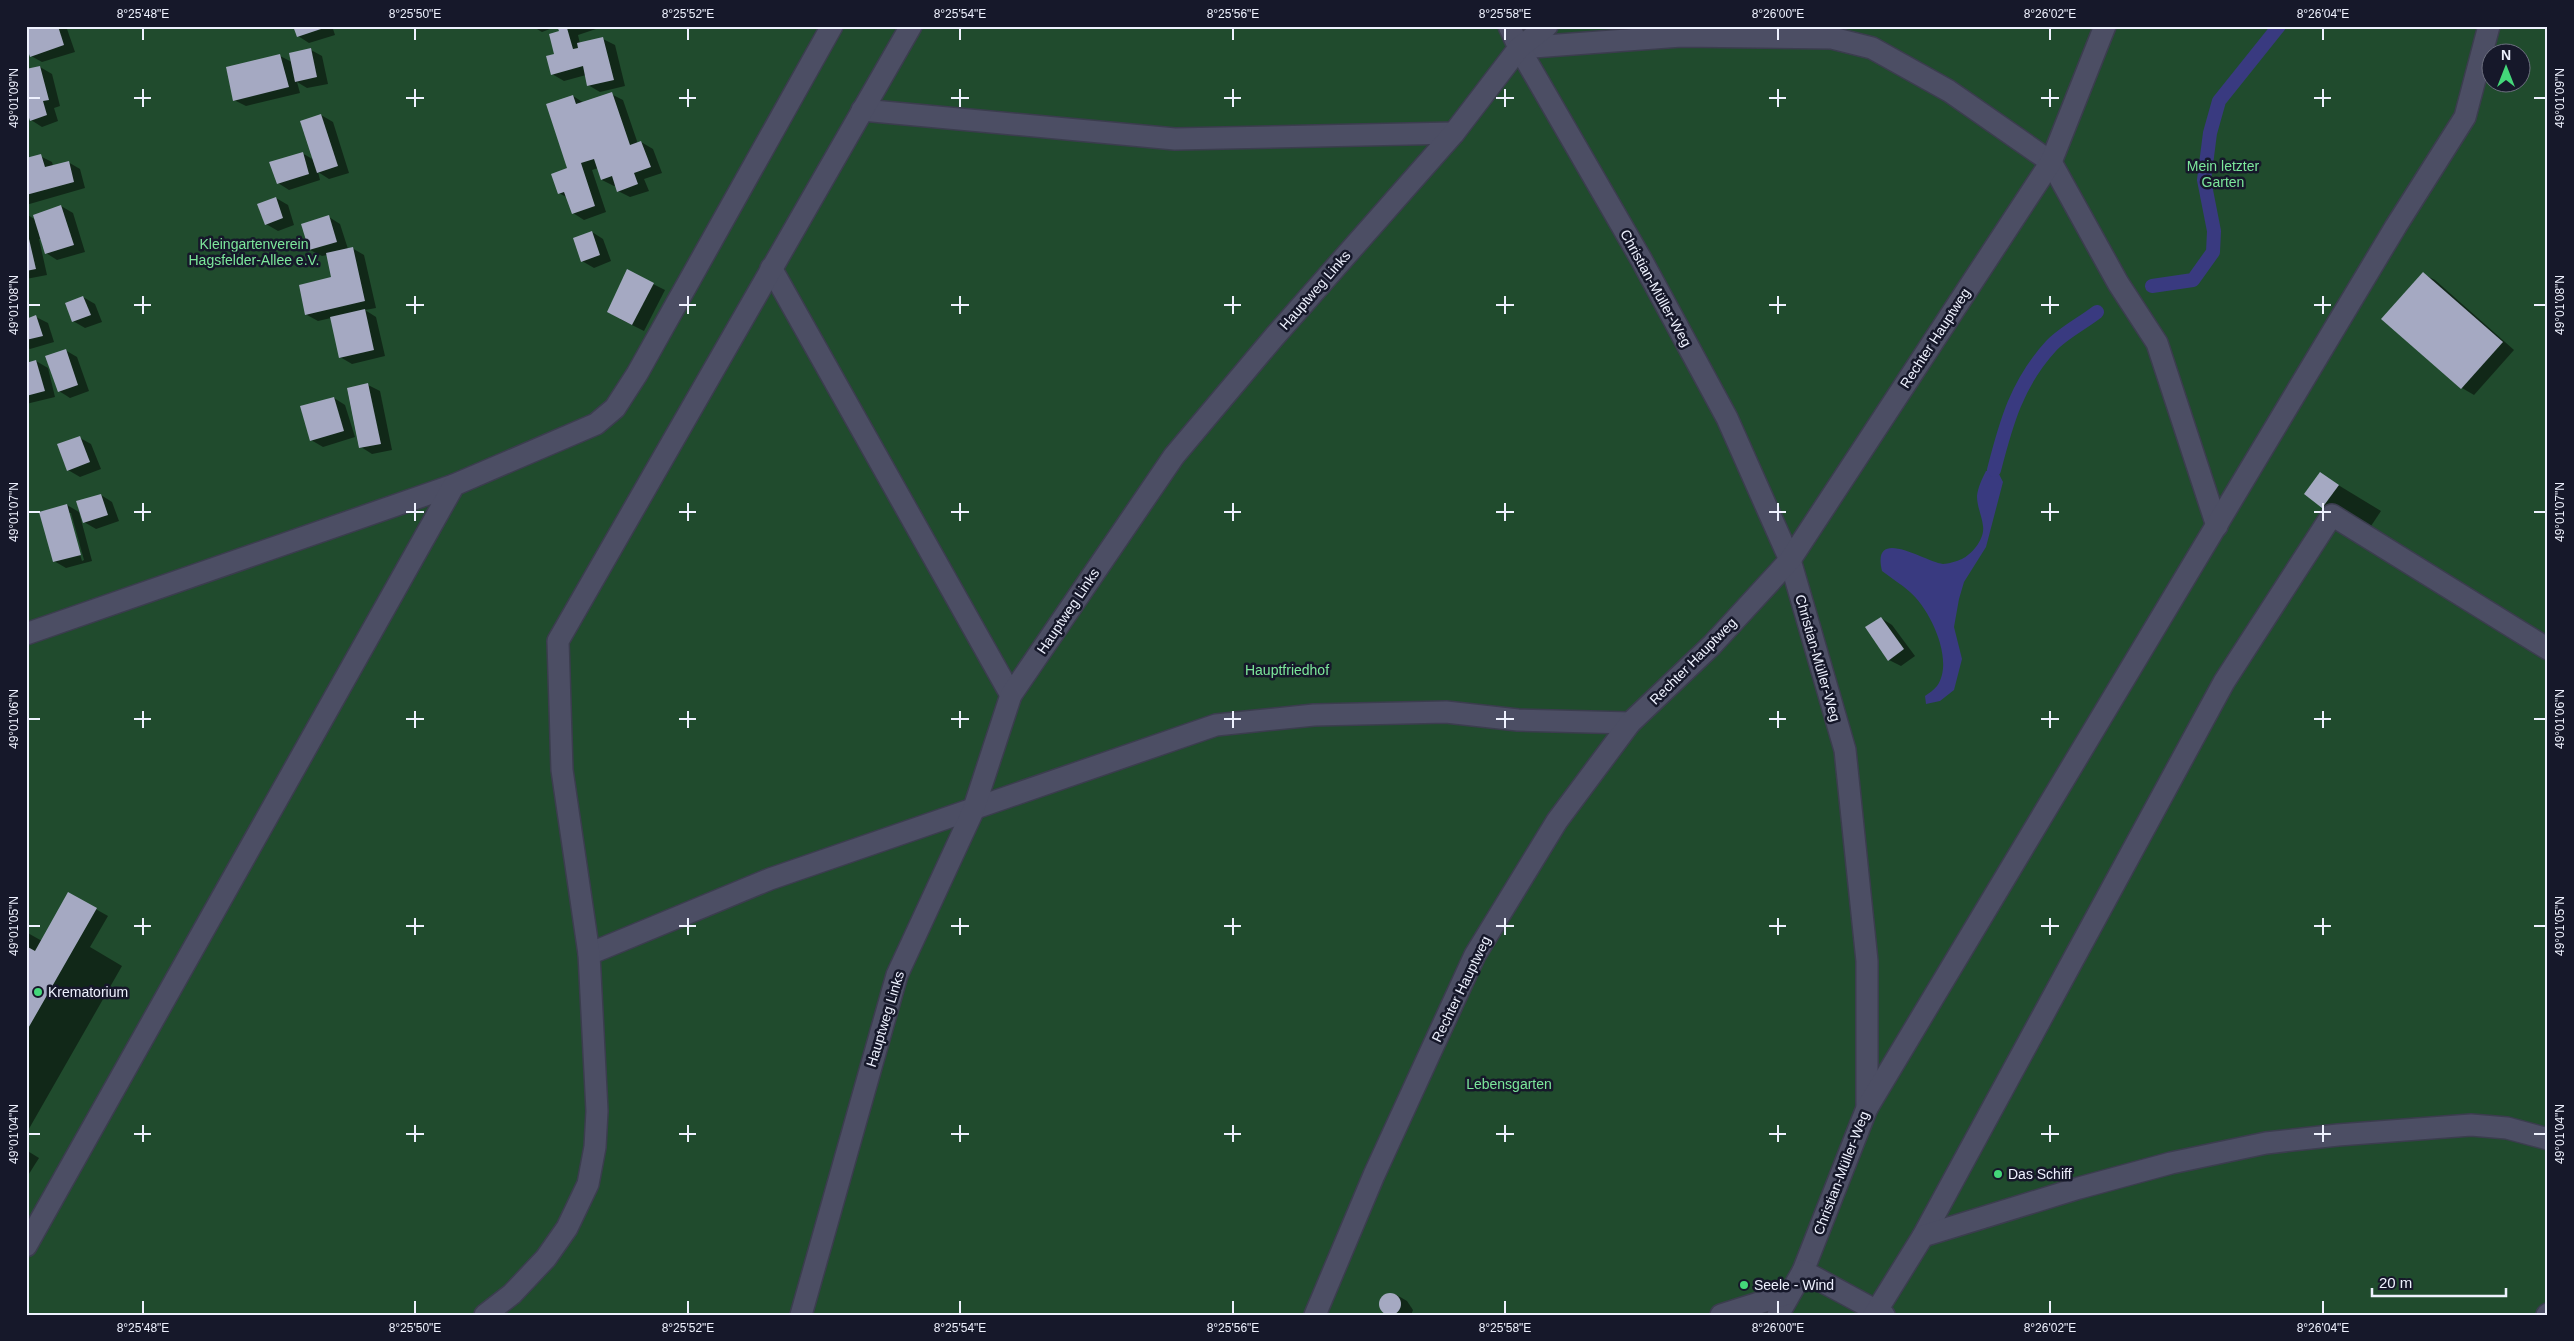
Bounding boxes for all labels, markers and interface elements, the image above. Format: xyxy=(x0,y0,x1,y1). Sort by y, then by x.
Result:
text: 8°25'48"E xyxy=(117,7,169,21)
text: 8°25'50"E xyxy=(389,7,441,21)
text: 8°25'52"E xyxy=(662,7,714,21)
text: 8°25'54"E xyxy=(934,7,986,21)
text: 8°25'56"E xyxy=(1207,7,1259,21)
text: 8°25'58"E xyxy=(1479,7,1531,21)
text: 8°26'00"E xyxy=(1752,7,1804,21)
text: 8°26'02"E xyxy=(2024,7,2076,21)
text: 8°26'04"E xyxy=(2297,7,2349,21)
north arrow xyxy=(2482,42,2532,92)
text: N xyxy=(2501,47,2511,63)
text: 49°01'09"N xyxy=(7,68,21,128)
text: 49°01'09"N xyxy=(2553,68,2567,128)
park label: Mein letzter Garten xyxy=(2187,158,2260,190)
street label: Christian-Müller-Weg xyxy=(1617,227,1695,349)
park label: Kleingartenverein Hagsfelder-Allee e.V. xyxy=(188,236,320,268)
street label: Hauptweg Links xyxy=(1276,247,1354,333)
text: 49°01'08"N xyxy=(7,275,21,335)
text: 49°01'08"N xyxy=(2553,275,2567,335)
street label: Rechter Hauptweg xyxy=(1897,285,1973,391)
text: 49°01'07"N xyxy=(7,482,21,542)
text: 49°01'07"N xyxy=(2553,482,2567,542)
street label: Hauptweg Links xyxy=(1034,565,1102,657)
street label: Christian-Müller-Weg xyxy=(1792,593,1844,723)
street label: Rechter Hauptweg xyxy=(1646,614,1740,708)
park label: Hauptfriedhof xyxy=(1245,662,1329,678)
text: 49°01'06"N xyxy=(7,689,21,749)
text: 49°01'06"N xyxy=(2553,689,2567,749)
text: 49°01'05"N xyxy=(7,896,21,956)
text: 49°01'05"N xyxy=(2553,896,2567,956)
street label: Rechter Hauptweg xyxy=(1428,933,1494,1045)
street label: Hauptweg Links xyxy=(863,969,907,1069)
place label: Krematorium xyxy=(48,984,128,1000)
marker: Krematorium xyxy=(32,986,44,998)
park label: Lebensgarten xyxy=(1466,1076,1552,1092)
text: 49°01'04"N xyxy=(7,1104,21,1164)
text: 49°01'04"N xyxy=(2553,1104,2567,1164)
street label: Christian-Müller-Weg xyxy=(1810,1109,1872,1237)
place label: Das Schiff xyxy=(2008,1166,2072,1182)
marker: Das Schiff xyxy=(1992,1168,2004,1180)
scale bar xyxy=(2372,1266,2505,1298)
text: 20 m xyxy=(2379,1274,2412,1291)
place label: Seele - Wind xyxy=(1754,1277,1834,1293)
marker: Seele - Wind xyxy=(1738,1279,1750,1291)
text: 8°25'48"E xyxy=(117,1321,169,1335)
text: 8°25'50"E xyxy=(389,1321,441,1335)
text: 8°25'52"E xyxy=(662,1321,714,1335)
text: 8°25'54"E xyxy=(934,1321,986,1335)
text: 8°25'56"E xyxy=(1207,1321,1259,1335)
text: 8°25'58"E xyxy=(1479,1321,1531,1335)
text: 8°26'00"E xyxy=(1752,1321,1804,1335)
text: 8°26'02"E xyxy=(2024,1321,2076,1335)
text: 8°26'04"E xyxy=(2297,1321,2349,1335)

